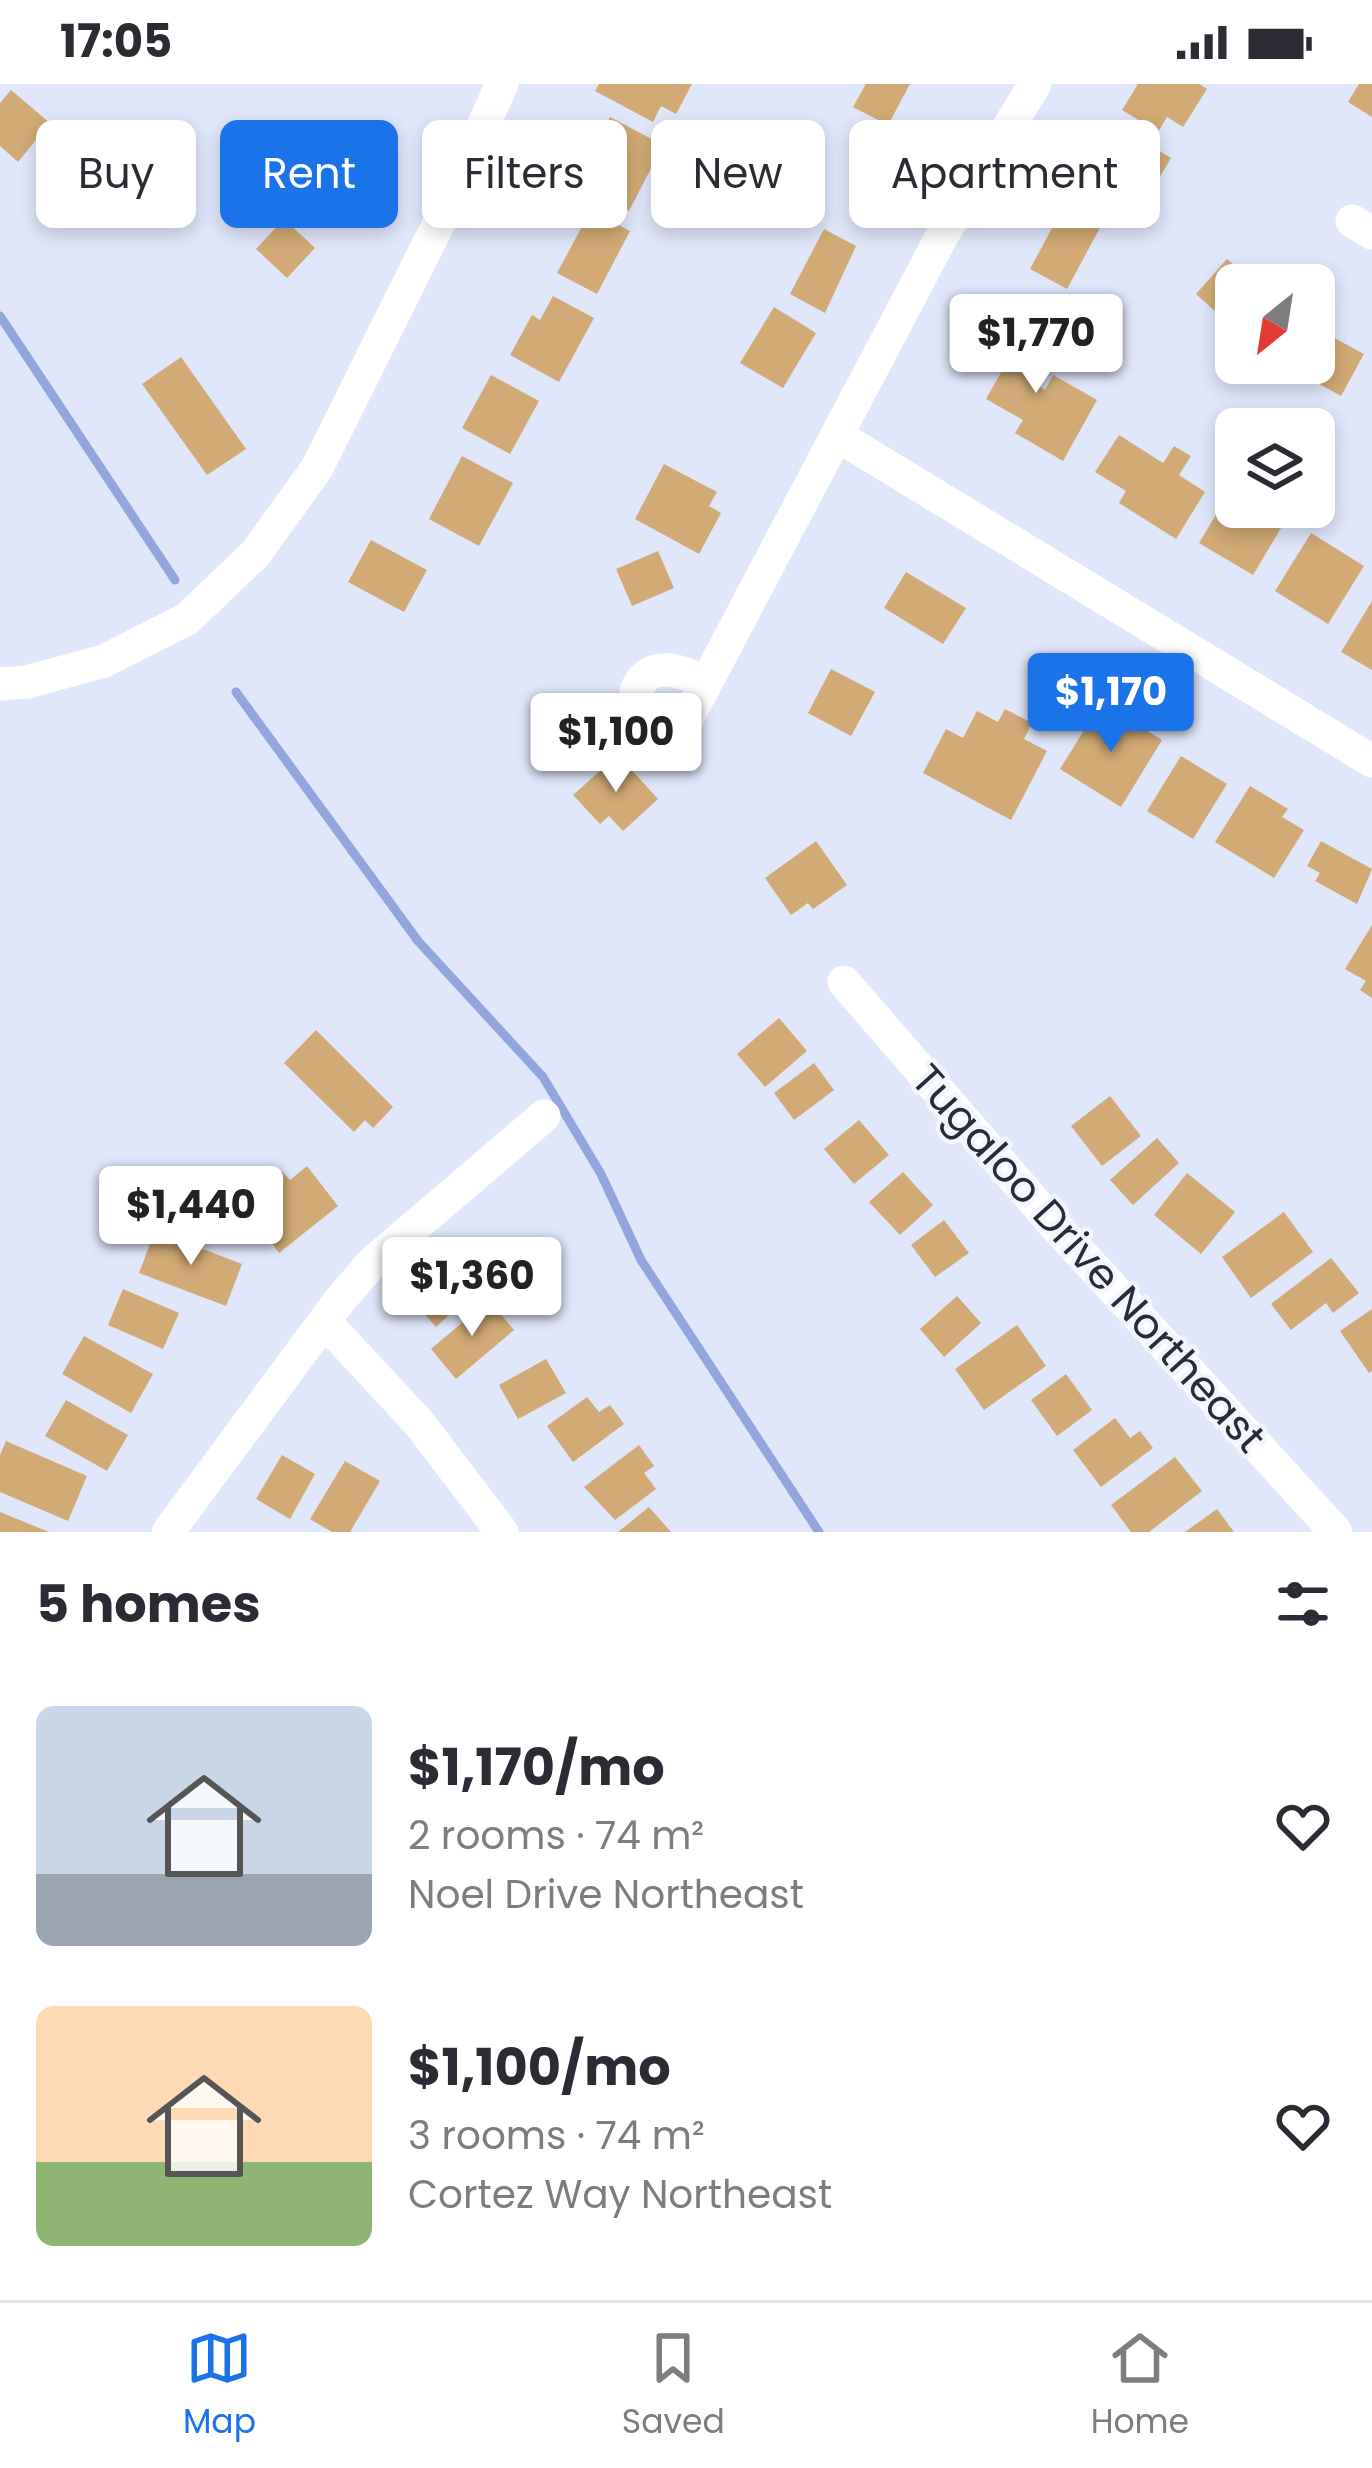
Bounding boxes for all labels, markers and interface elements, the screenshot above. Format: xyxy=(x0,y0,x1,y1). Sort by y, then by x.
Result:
text: 17:05 xyxy=(60,10,172,73)
chip: Buy xyxy=(36,120,196,228)
chip: Rent xyxy=(220,120,398,228)
chip: Filters xyxy=(422,120,627,228)
chip: New xyxy=(651,120,825,228)
chip: Apartment xyxy=(849,120,1160,228)
north arrow xyxy=(1215,264,1335,384)
map controls xyxy=(1215,264,1335,528)
pin: $1,770 xyxy=(938,294,1134,396)
text: $1,770 xyxy=(977,305,1095,360)
button: layers xyxy=(1215,408,1335,528)
pin: $1,170 xyxy=(1013,653,1209,755)
text: $1,170 xyxy=(1055,664,1167,719)
pin: $1,100 xyxy=(518,693,714,795)
text: $1,100 xyxy=(557,704,675,759)
street label: Tugaloo Drive Northeast xyxy=(898,1051,1279,1465)
pin: $1,440 xyxy=(93,1166,289,1268)
text: $1,440 xyxy=(126,1177,256,1232)
pin: $1,360 xyxy=(374,1237,570,1339)
text: $1,360 xyxy=(409,1248,535,1303)
text: 5 homes xyxy=(36,1568,261,1640)
icon: filters xyxy=(1270,1571,1336,1637)
text: $1,170/mo xyxy=(408,1731,665,1803)
icon: home xyxy=(132,1754,276,1898)
icon: heart xyxy=(1270,1793,1336,1859)
text: 2 rooms · 74 m² xyxy=(408,1808,704,1863)
text: Noel Drive Northeast xyxy=(408,1867,804,1922)
text: $1,100/mo xyxy=(408,2031,671,2103)
icon: home xyxy=(132,2054,276,2198)
icon: heart xyxy=(1270,2093,1336,2159)
text: 3 rooms · 74 m² xyxy=(408,2108,705,2163)
text: Cortez Way Northeast xyxy=(408,2167,832,2222)
tab: Map xyxy=(183,2325,256,2447)
tab: Saved xyxy=(622,2325,725,2447)
tab: Home xyxy=(1091,2325,1189,2447)

